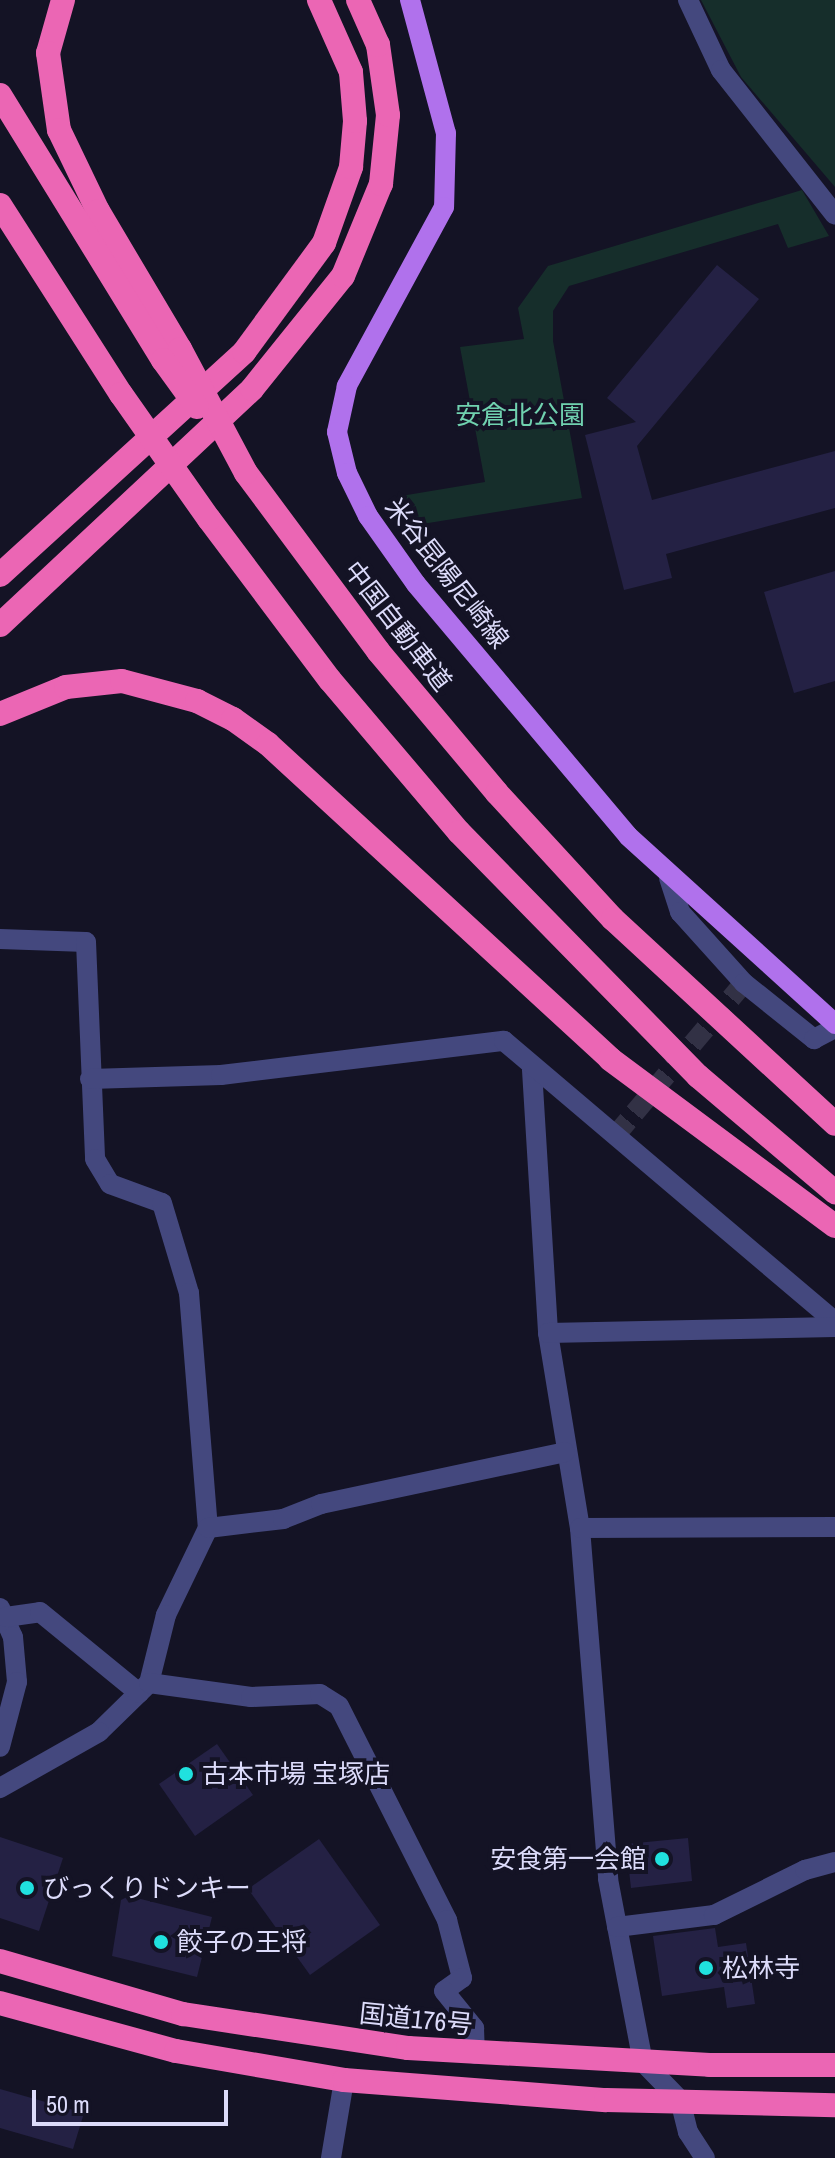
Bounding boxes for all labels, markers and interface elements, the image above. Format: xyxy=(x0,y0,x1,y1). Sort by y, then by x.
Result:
park label: 安倉北公園 xyxy=(455,399,585,431)
street label: 米谷昆陽尼崎線 xyxy=(379,492,515,654)
street label: 中国自動車道 xyxy=(338,555,458,697)
place label: 古本市場 宝塚店 xyxy=(202,1758,390,1790)
marker: 古本市場 宝塚店 xyxy=(177,1765,195,1783)
place label: 安食第一会館 xyxy=(490,1843,646,1875)
marker: 安食第一会館 xyxy=(653,1850,671,1868)
place label: びっくりドンキー xyxy=(43,1872,251,1904)
marker: びっくりドンキー xyxy=(18,1879,36,1897)
place label: 餃子の王将 xyxy=(177,1926,307,1958)
marker: 餃子の王将 xyxy=(152,1933,170,1951)
place label: 松林寺 xyxy=(722,1952,800,1984)
marker: 松林寺 xyxy=(697,1959,715,1977)
street label: 国道176号 xyxy=(358,1998,474,2040)
scale bar xyxy=(36,2074,232,2124)
text: 50 m xyxy=(46,2088,90,2120)

